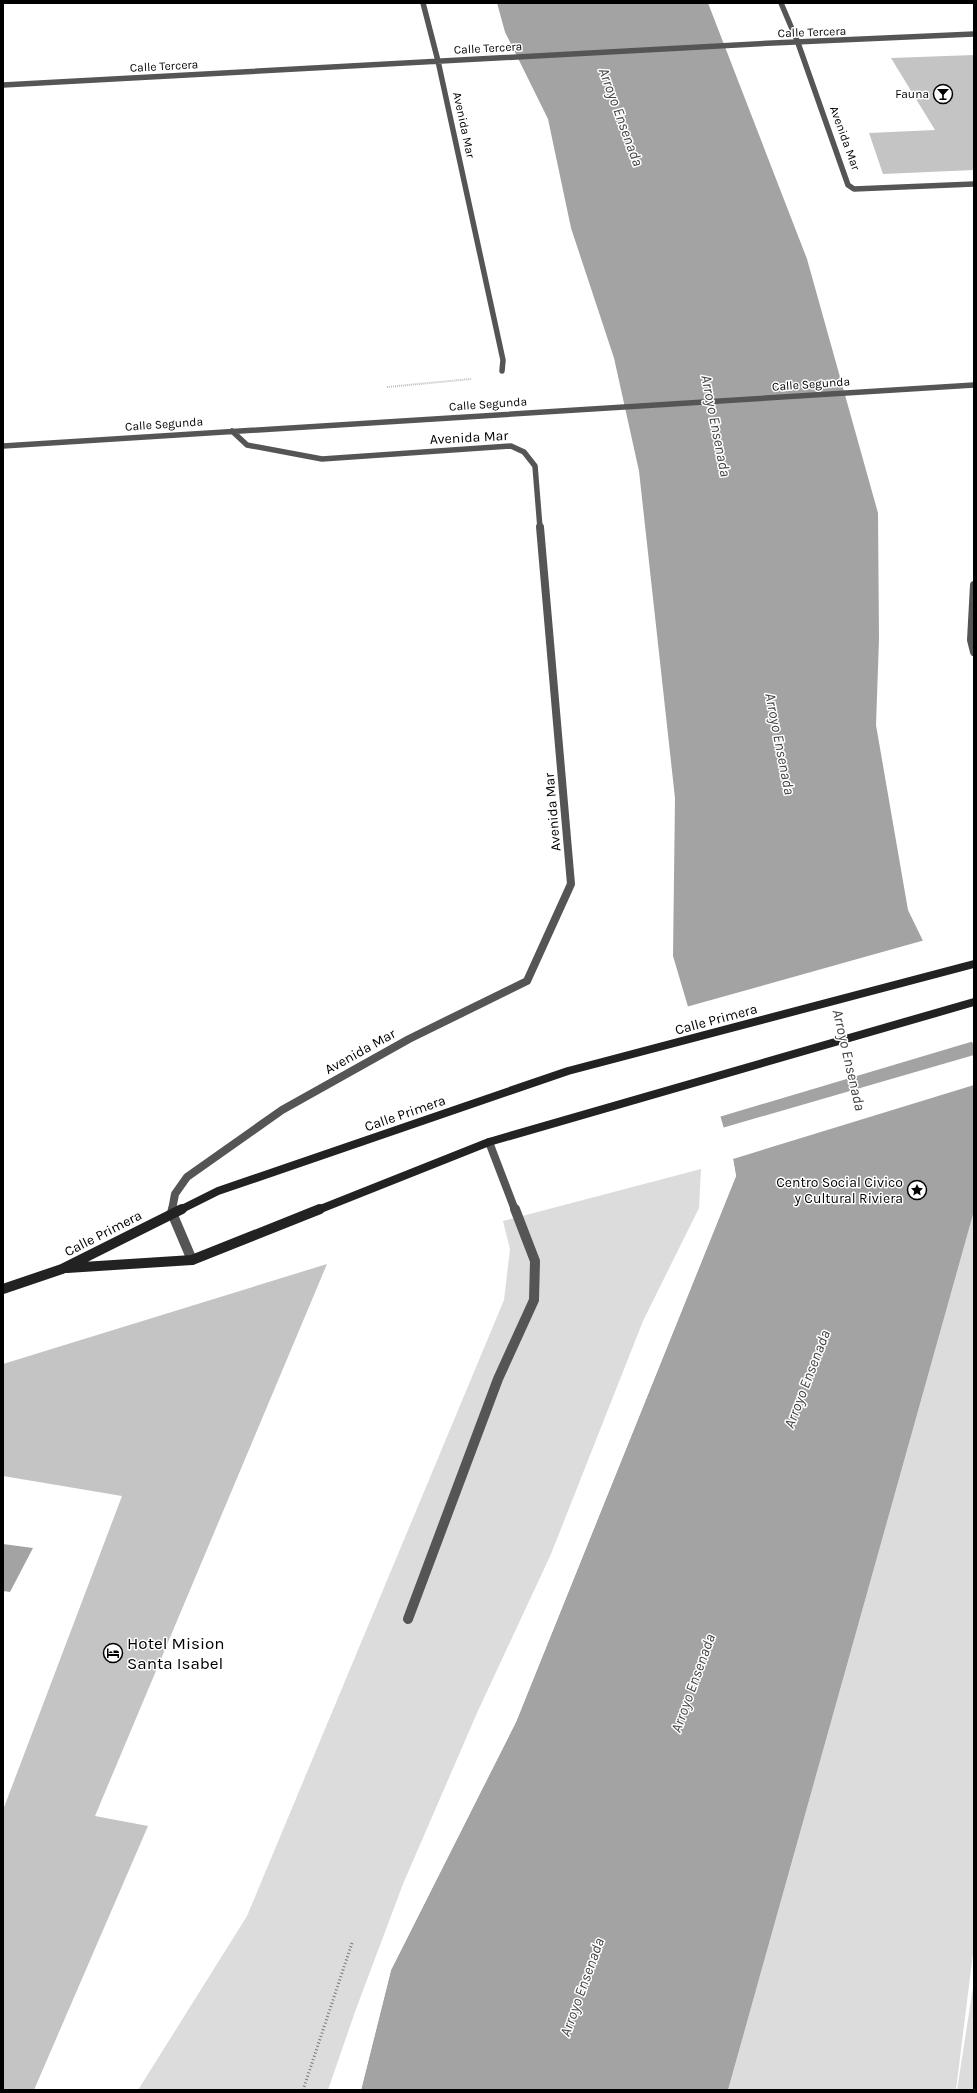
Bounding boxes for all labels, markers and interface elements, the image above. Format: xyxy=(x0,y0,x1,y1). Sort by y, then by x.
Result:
street label: Calle Tercera xyxy=(777,24,847,40)
street label: Calle Tercera xyxy=(453,39,523,57)
street label: Calle Tercera xyxy=(129,57,199,75)
water label: Arroyo Ensenada xyxy=(595,65,647,169)
bar icon: Fauna xyxy=(932,83,954,105)
place label: Fauna xyxy=(895,87,929,101)
street label: Avenida Mar xyxy=(450,91,478,160)
street label: Avenida Mar xyxy=(827,104,863,173)
water label: Arroyo Ensenada xyxy=(697,373,735,479)
street label: Calle Segunda xyxy=(772,374,850,394)
street label: Calle Segunda xyxy=(449,394,527,414)
street label: Calle Segunda xyxy=(125,414,203,434)
street label: Avenida Mar xyxy=(429,427,510,448)
water label: Arroyo Ensenada xyxy=(761,691,799,797)
street label: Avenida Mar xyxy=(541,771,564,852)
street label: Calle Primera xyxy=(673,1000,759,1039)
water label: Arroyo Ensenada xyxy=(829,1008,869,1112)
street label: Avenida Mar xyxy=(322,1025,400,1078)
street label: Calle Primera xyxy=(362,1092,448,1135)
place label: Centro Social Civico y Cultural Riviera xyxy=(776,1174,903,1207)
place icon: Centro Social Civico y Cultural Riviera xyxy=(906,1179,928,1201)
street label: Calle Primera xyxy=(62,1207,145,1260)
water label: Arroyo Ensenada xyxy=(780,1327,834,1431)
water label: Arroyo Ensenada xyxy=(667,1631,719,1735)
place label: Hotel Mision Santa Isabel xyxy=(127,1633,225,1673)
hotel icon: Hotel Mision Santa Isabel xyxy=(102,1642,124,1664)
water label: Arroyo Ensenada xyxy=(556,1935,608,2039)

